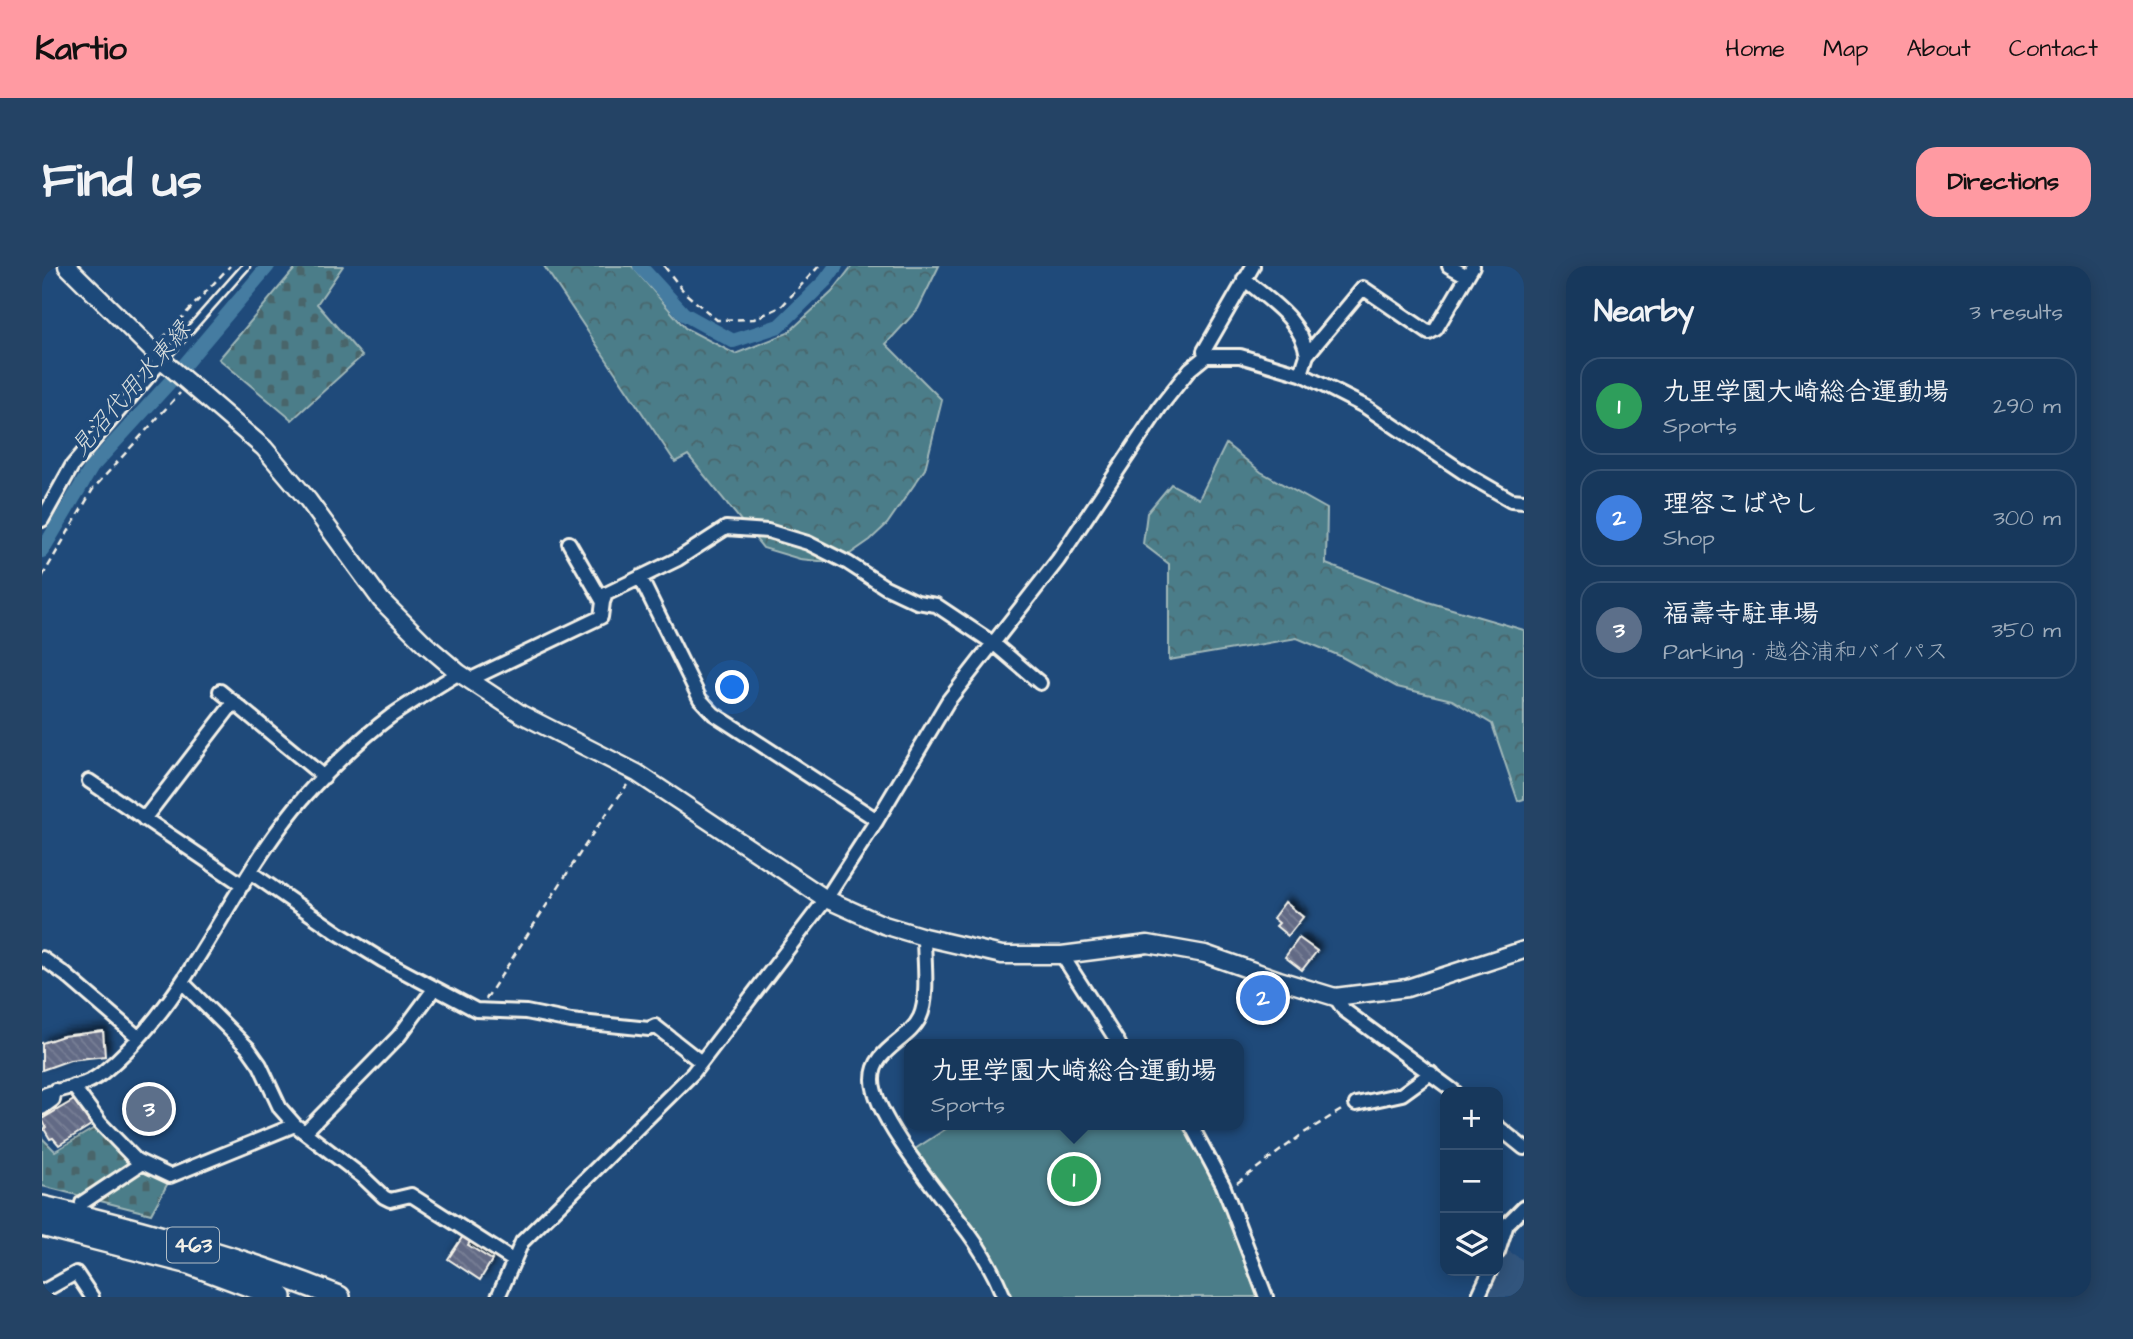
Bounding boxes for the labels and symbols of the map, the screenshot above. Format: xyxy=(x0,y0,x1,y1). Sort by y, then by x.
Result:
water label: 見沼代用水東縁 xyxy=(63,313,200,464)
your location xyxy=(715,670,749,704)
pin: 2 xyxy=(1240,972,1286,1024)
pin: 3 xyxy=(126,1083,172,1135)
pin: 1 xyxy=(1051,1153,1097,1205)
road number: 463 xyxy=(167,1228,219,1262)

